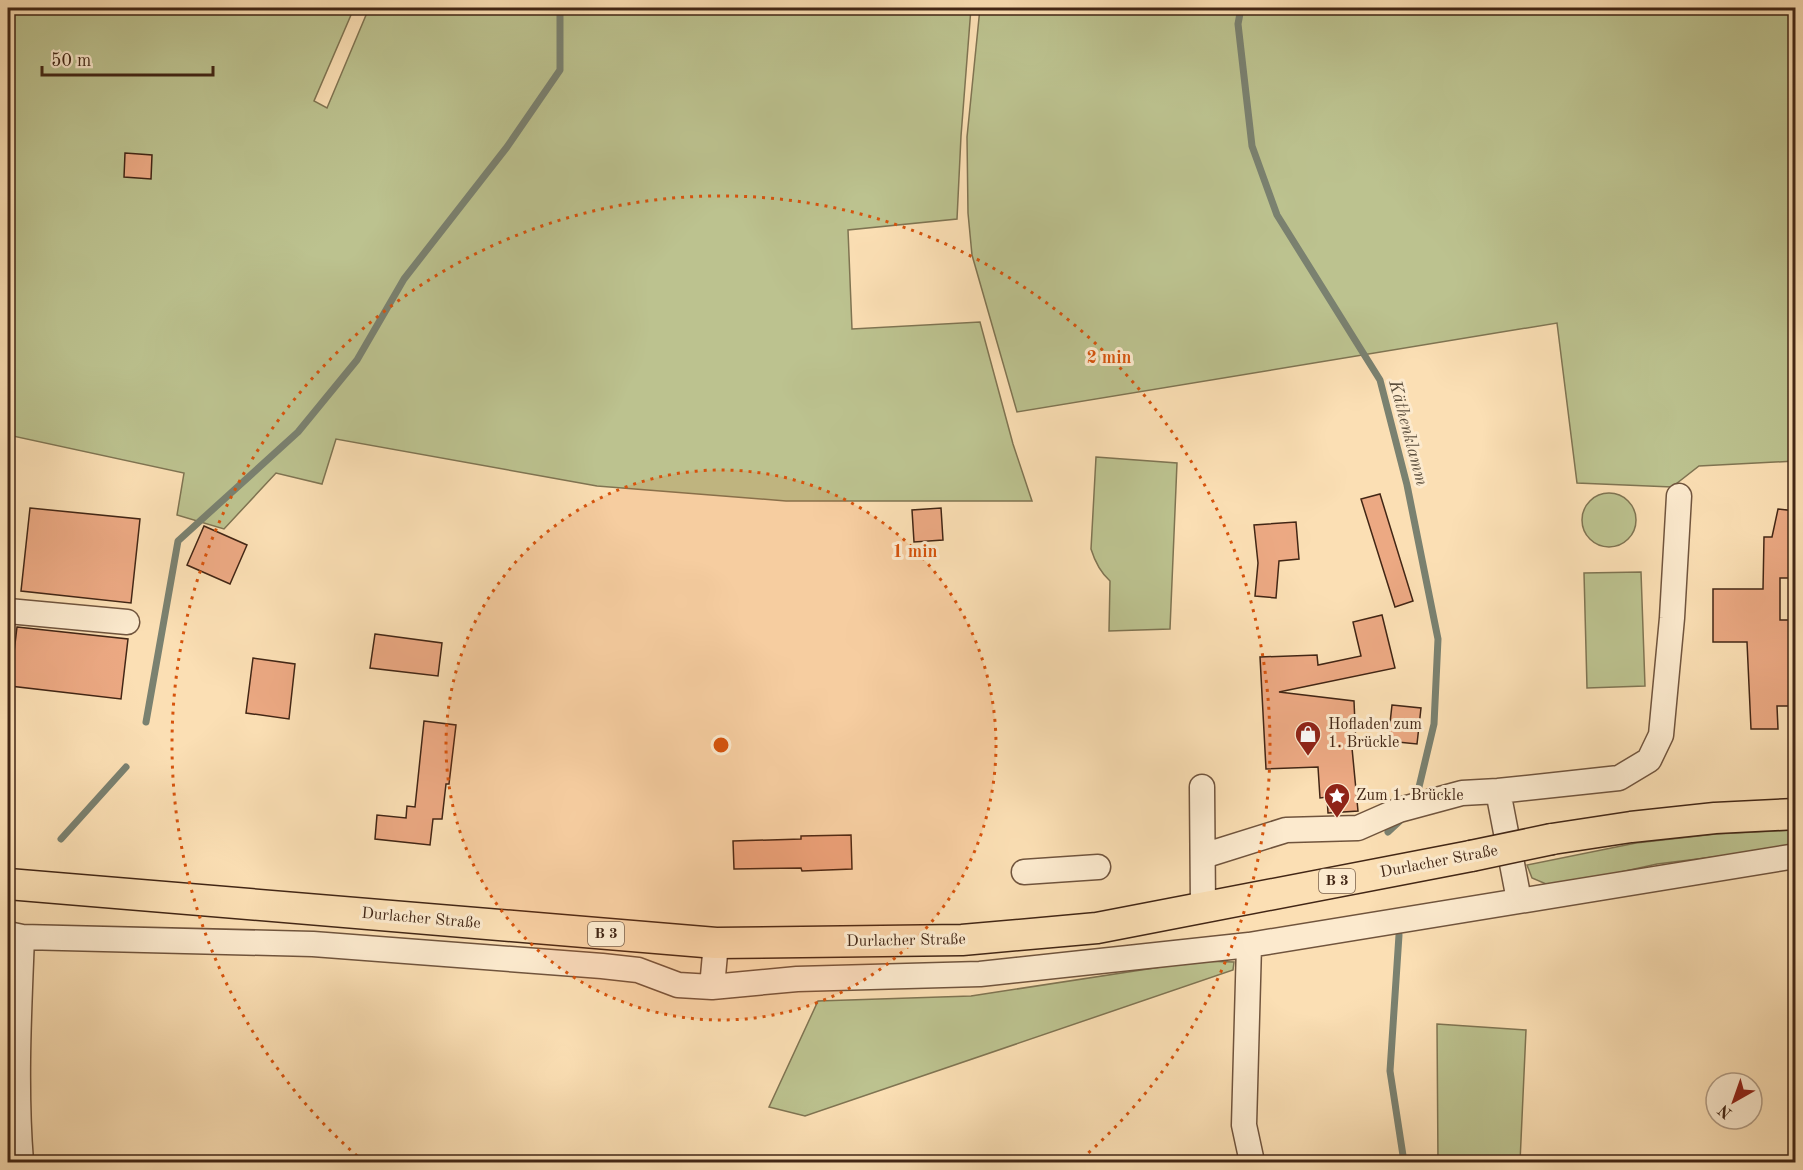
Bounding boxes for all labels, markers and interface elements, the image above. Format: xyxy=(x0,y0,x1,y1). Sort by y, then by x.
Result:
scale bar xyxy=(42,39,213,77)
text: 50 m xyxy=(51,52,91,70)
text: 2 min xyxy=(1086,349,1132,367)
water label: Käthenklamm xyxy=(1385,377,1431,488)
text: 1 min xyxy=(892,543,938,561)
place label: Hofladen zum 1. Brückle xyxy=(1328,717,1422,751)
shop icon: Hofladen zum 1. Brückle xyxy=(1293,719,1323,757)
centre of rings xyxy=(711,735,731,755)
place icon: Zum 1. Brückle xyxy=(1322,781,1352,819)
place label: Zum 1. Brückle xyxy=(1356,788,1464,804)
street label: Durlacher Straße xyxy=(1379,843,1499,881)
road number: B 3 xyxy=(1319,869,1355,893)
street label: Durlacher Straße xyxy=(361,906,481,932)
road number: B 3 xyxy=(588,922,624,946)
street label: Durlacher Straße xyxy=(846,932,966,950)
north arrow xyxy=(1704,1071,1764,1131)
text: N xyxy=(1715,1100,1735,1121)

